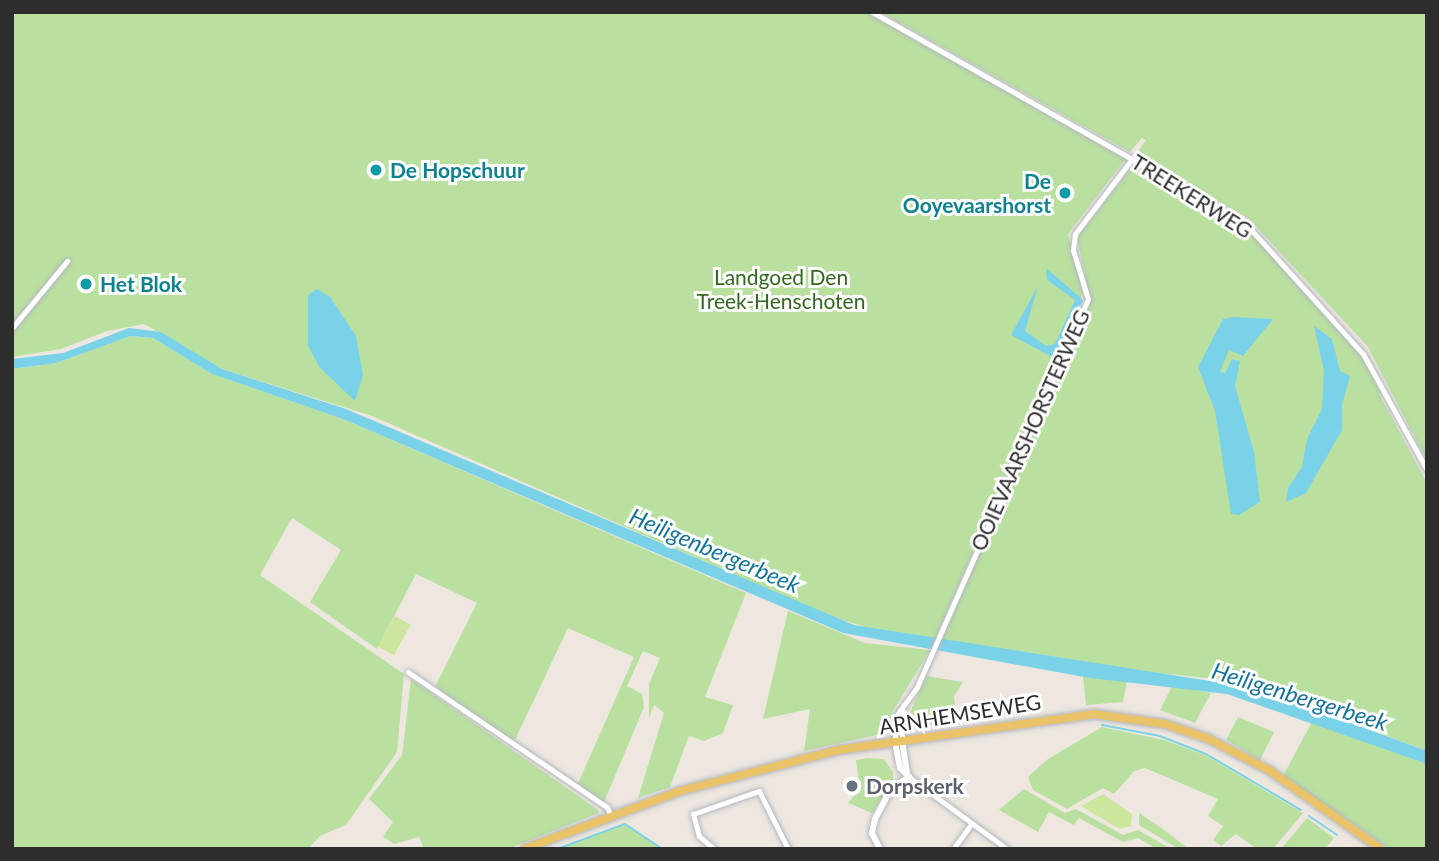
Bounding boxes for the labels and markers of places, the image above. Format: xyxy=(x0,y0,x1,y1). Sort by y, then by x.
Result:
place label: De Hopschuur xyxy=(390,157,525,183)
marker: De Hopschuur xyxy=(368,162,384,178)
place label: De Ooyevaarshorst xyxy=(903,168,1051,218)
marker: De Ooyevaarshorst xyxy=(1057,185,1073,201)
place label: Het Blok xyxy=(100,271,182,297)
marker: Het Blok xyxy=(78,276,94,292)
place label: Dorpskerk xyxy=(866,773,964,799)
marker: Dorpskerk xyxy=(844,778,860,794)

